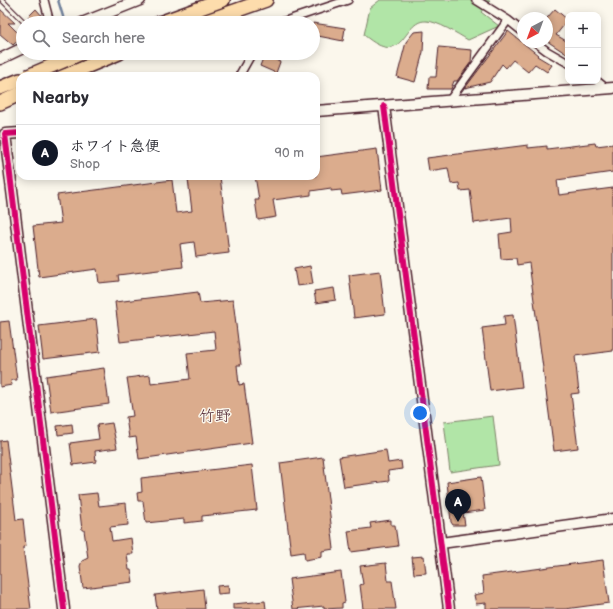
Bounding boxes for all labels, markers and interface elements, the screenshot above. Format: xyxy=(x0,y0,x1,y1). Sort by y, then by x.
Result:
north arrow xyxy=(517,12,553,48)
map controls xyxy=(565,12,601,84)
button: + xyxy=(565,12,601,48)
search box xyxy=(16,16,320,60)
icon: search xyxy=(30,27,52,49)
text: Search here xyxy=(62,29,145,48)
button: − xyxy=(565,48,601,84)
text: Nearby xyxy=(32,88,89,108)
text: ホワイト急便 xyxy=(70,137,160,156)
text: A xyxy=(41,145,49,161)
text: 90 m xyxy=(275,145,304,161)
text: Shop xyxy=(70,156,100,172)
your location xyxy=(410,403,430,423)
district label: 竹野 xyxy=(199,407,231,426)
pin: A xyxy=(445,489,471,522)

